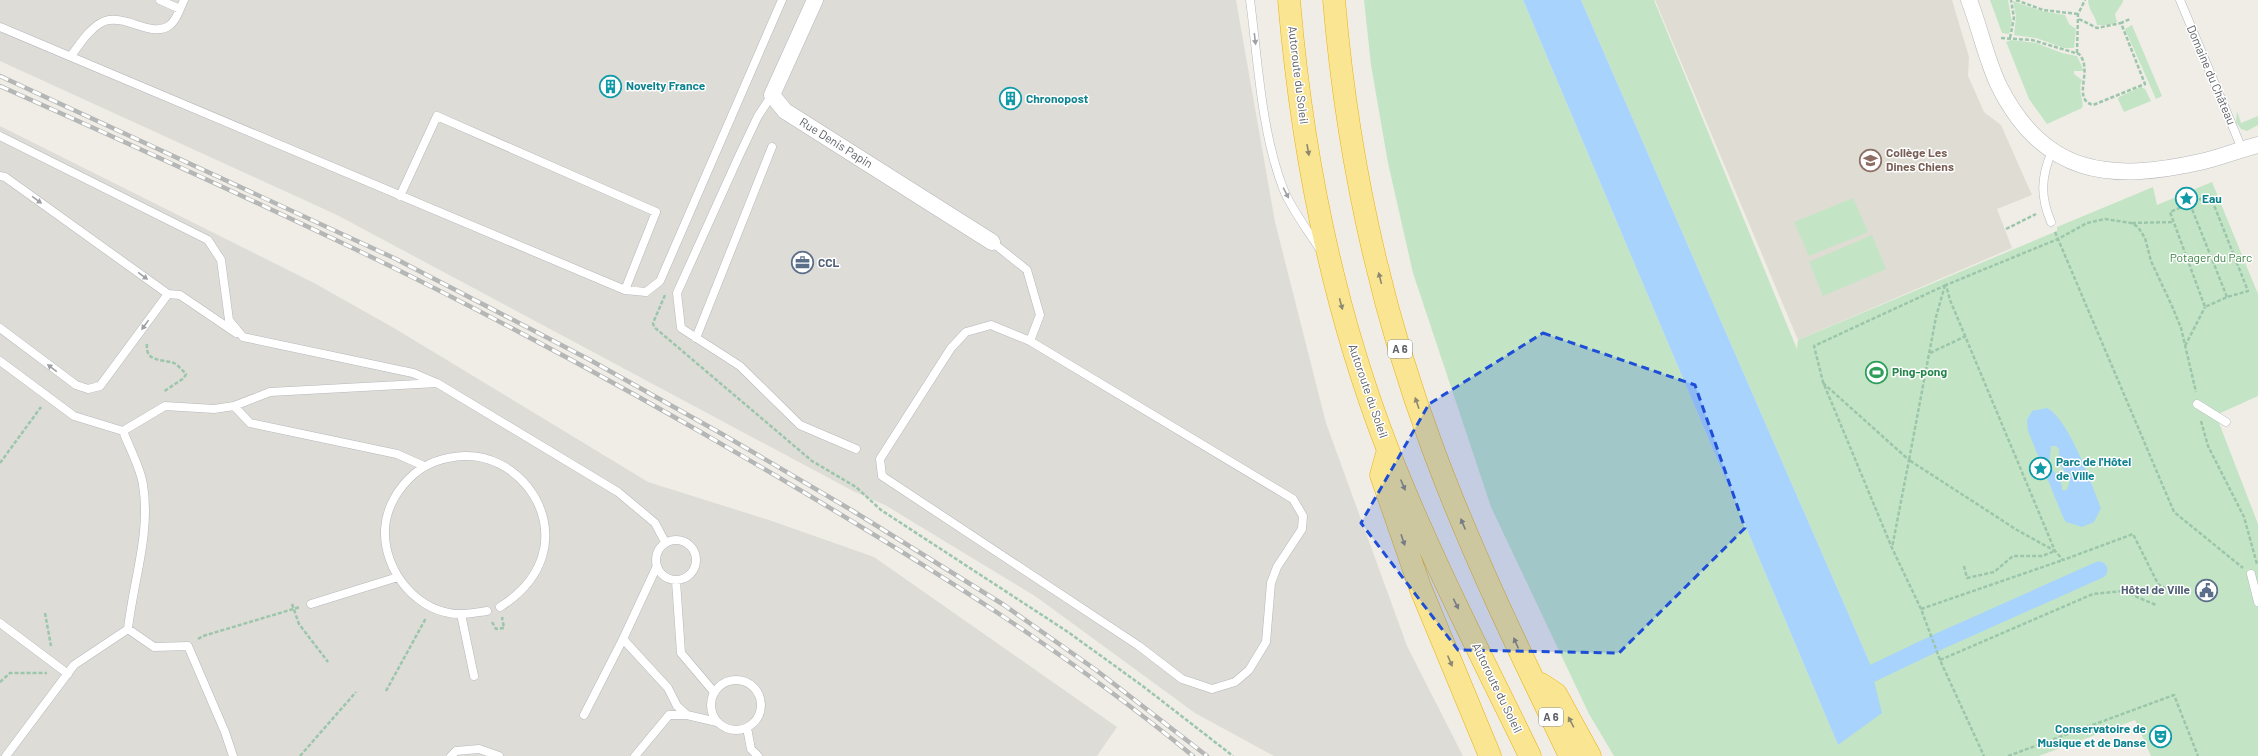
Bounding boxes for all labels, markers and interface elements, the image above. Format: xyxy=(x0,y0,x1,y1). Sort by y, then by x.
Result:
street label: Domaine du Château xyxy=(2185,23,2239,126)
street label: Autoroute du Soleil xyxy=(1286,25,1312,125)
one-way arrow xyxy=(1252,33,1259,45)
building icon: Novelty France xyxy=(598,73,624,99)
place label: Novelty France xyxy=(626,78,706,92)
building icon: Chronopost xyxy=(998,86,1024,112)
place label: Chronopost xyxy=(1026,91,1089,105)
street label: Rue Denis Papin xyxy=(797,114,876,170)
one-way arrow xyxy=(1305,144,1311,156)
place label: Collège Les Dines Chiens xyxy=(1886,145,1954,173)
school or university icon: Collège Les Dines Chiens xyxy=(1857,147,1883,173)
place icon: Eau xyxy=(2174,186,2200,212)
one-way arrow xyxy=(1283,187,1290,199)
place label: Eau xyxy=(2202,191,2222,205)
one-way arrow xyxy=(32,196,42,204)
office icon: CCL xyxy=(790,250,816,276)
park label: Potager du Parc xyxy=(2170,250,2252,264)
place label: CCL xyxy=(818,255,840,269)
one-way arrow xyxy=(137,272,148,280)
one-way arrow xyxy=(1377,272,1383,284)
one-way arrow xyxy=(1338,298,1344,310)
one-way arrow xyxy=(141,320,149,330)
road number: A 6 xyxy=(1388,340,1412,358)
street label: Autoroute du Soleil xyxy=(1346,342,1392,440)
sports icon: Ping-pong xyxy=(1863,359,1889,385)
one-way arrow xyxy=(47,364,58,372)
place label: Ping-pong xyxy=(1892,364,1947,378)
one-way arrow xyxy=(1414,397,1420,409)
place label: Parc de l'Hôtel de Ville xyxy=(2056,454,2131,482)
place icon: Parc de l'Hôtel de Ville xyxy=(2027,456,2053,482)
one-way arrow xyxy=(1400,480,1406,491)
one-way arrow xyxy=(1460,519,1466,530)
one-way arrow xyxy=(1401,534,1407,546)
public building icon: Hôtel de Ville xyxy=(2193,577,2219,603)
place label: Hôtel de Ville xyxy=(2121,582,2190,596)
one-way arrow xyxy=(1453,599,1459,610)
one-way arrow xyxy=(1513,637,1520,649)
street label: Autoroute du Soleil xyxy=(1470,640,1526,735)
one-way arrow xyxy=(1447,655,1454,667)
road number: A 6 xyxy=(1539,708,1563,726)
one-way arrow xyxy=(1568,716,1575,728)
place label: Conservatoire de Musique et de Danse xyxy=(2038,721,2146,749)
theatre icon: Conservatoire de Musique et de Danse xyxy=(2148,723,2174,749)

